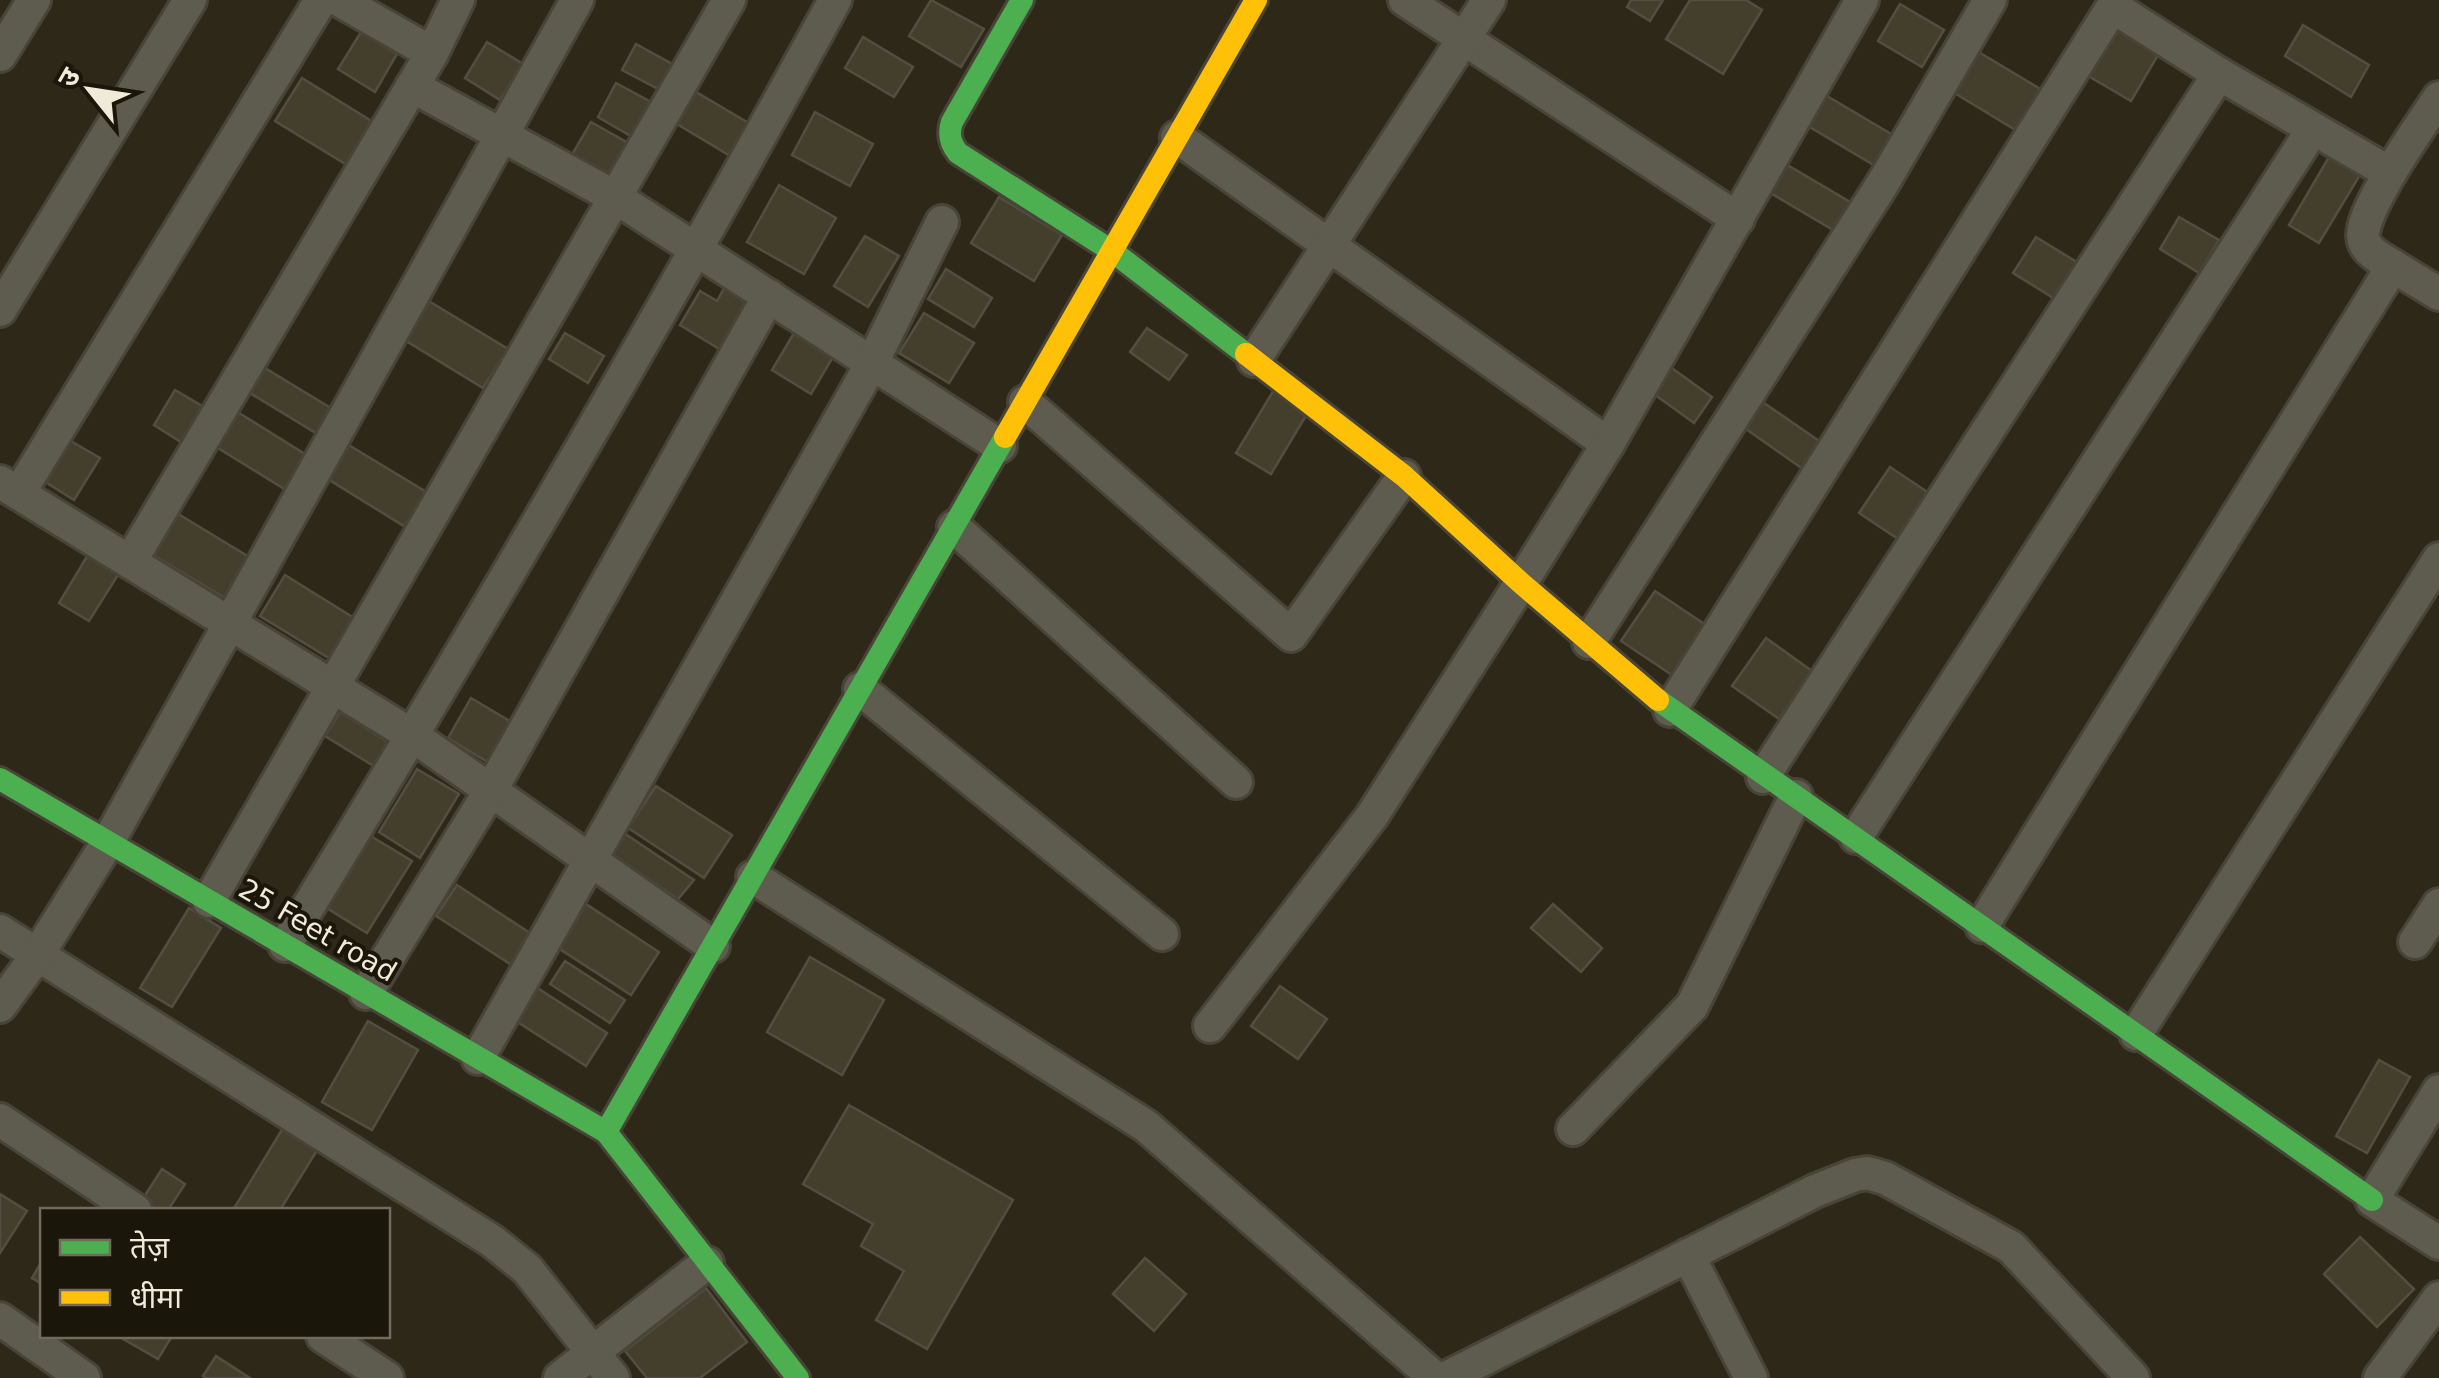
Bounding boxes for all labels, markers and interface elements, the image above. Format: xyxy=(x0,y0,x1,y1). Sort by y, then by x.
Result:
north arrow xyxy=(40,40,140,140)
text: उ xyxy=(50,62,87,93)
street label: 25 Feet road xyxy=(233,872,402,989)
legend xyxy=(40,1208,390,1338)
text: तेज़ xyxy=(130,1230,170,1265)
text: धीमा xyxy=(130,1280,183,1315)

